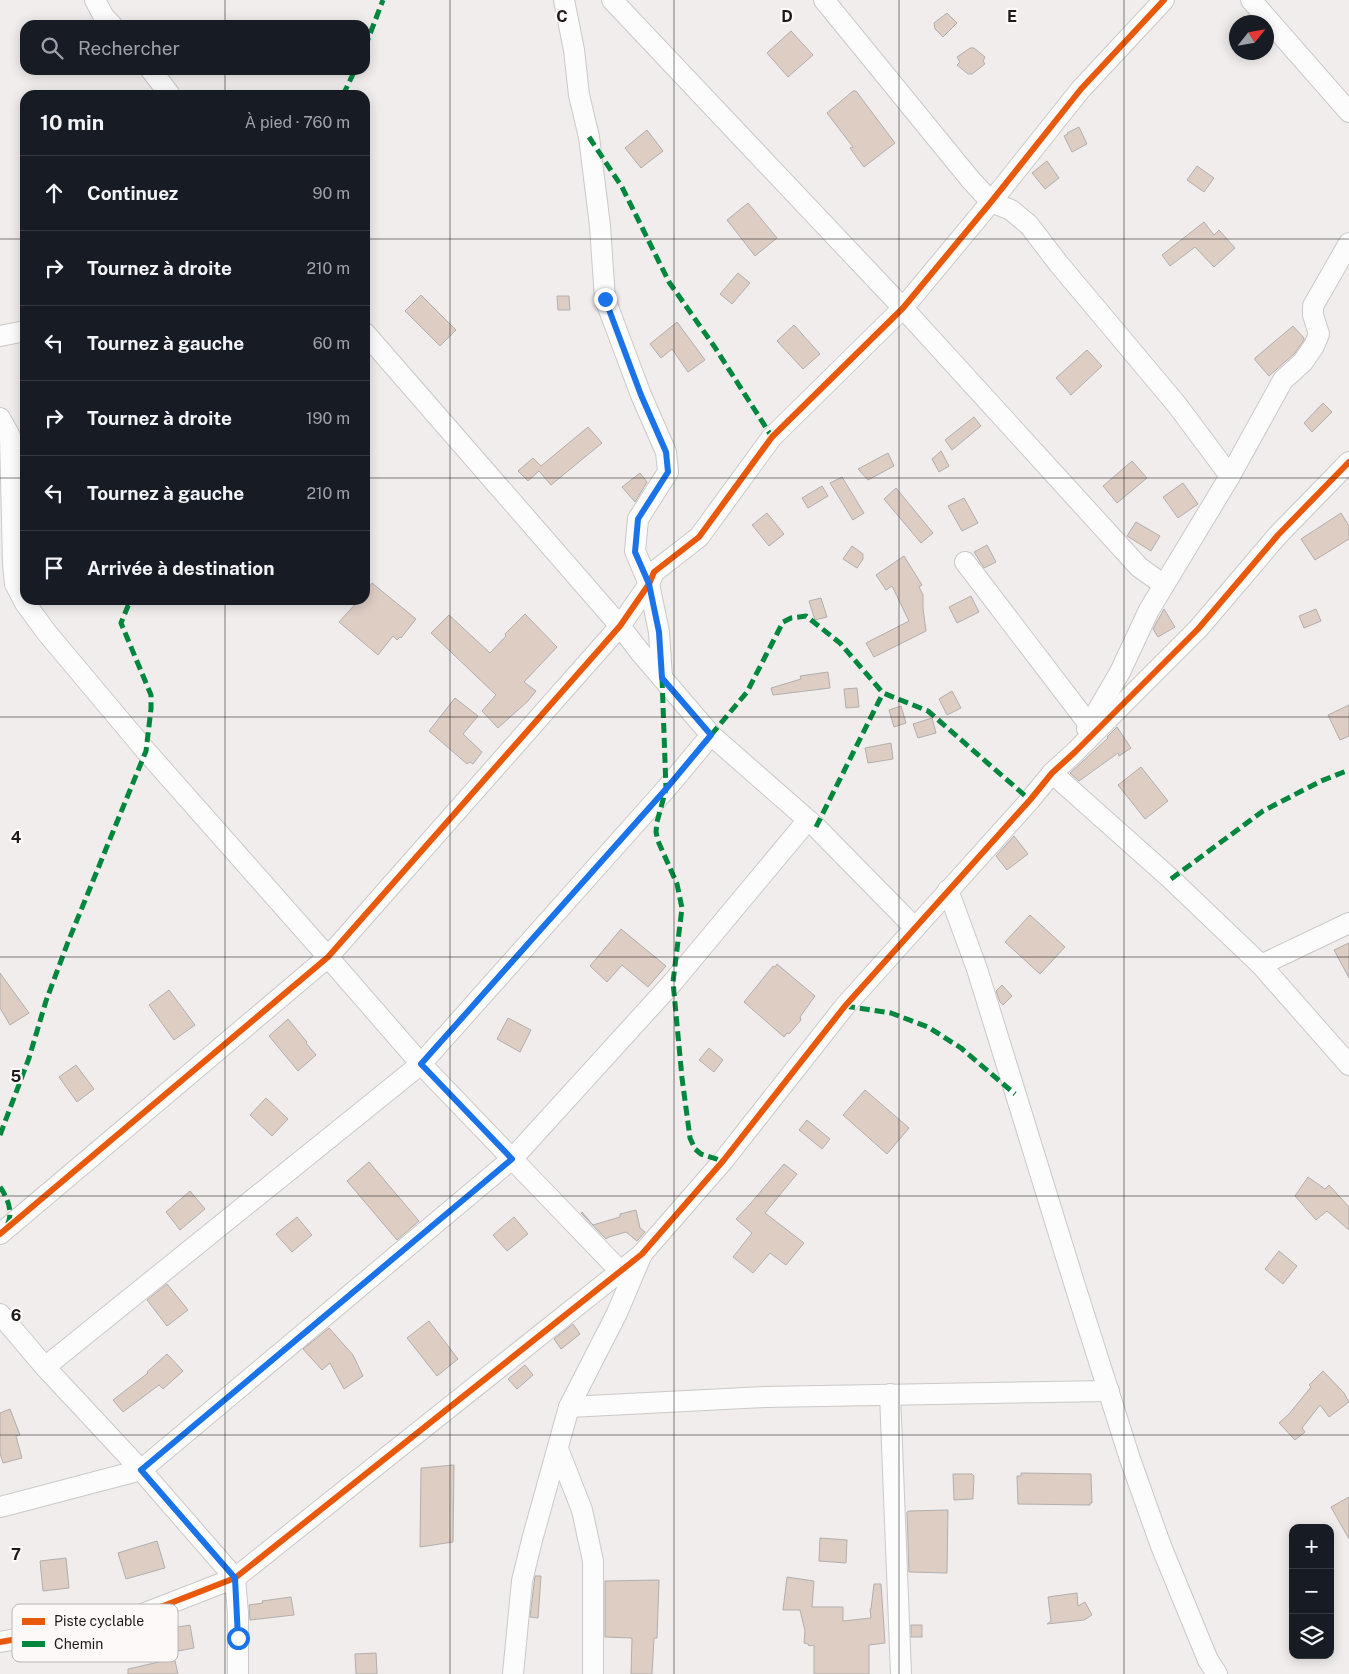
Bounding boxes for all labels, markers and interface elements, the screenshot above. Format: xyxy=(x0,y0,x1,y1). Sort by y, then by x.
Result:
text: C xyxy=(556,7,568,26)
text: D xyxy=(781,7,793,26)
text: E xyxy=(1007,7,1017,26)
north arrow xyxy=(1229,15,1274,60)
search box xyxy=(20,20,370,75)
icon: search xyxy=(38,34,66,62)
text: Rechercher xyxy=(78,37,180,59)
text: 10 min xyxy=(40,110,104,135)
text: À pied · 760 m xyxy=(245,113,350,132)
icon: ahead xyxy=(40,179,68,207)
text: Continuez xyxy=(87,182,178,204)
text: 90 m xyxy=(313,184,350,203)
icon: right xyxy=(40,254,68,282)
text: Tournez à droite xyxy=(87,257,232,279)
text: 210 m xyxy=(306,259,350,278)
route end xyxy=(594,288,617,311)
icon: left xyxy=(40,329,68,357)
text: Tournez à gauche xyxy=(87,332,244,354)
text: 60 m xyxy=(313,334,350,353)
icon: right xyxy=(40,404,68,432)
text: Tournez à droite xyxy=(87,407,232,429)
text: 190 m xyxy=(306,409,350,428)
icon: left xyxy=(40,479,68,507)
text: Tournez à gauche xyxy=(87,482,244,504)
text: 210 m xyxy=(306,484,350,503)
icon: arrive xyxy=(40,554,68,582)
text: Arrivée à destination xyxy=(87,557,275,579)
text: 4 xyxy=(11,828,22,847)
text: 5 xyxy=(11,1067,22,1086)
text: 6 xyxy=(11,1306,21,1325)
map controls xyxy=(1289,1524,1334,1659)
button: + xyxy=(1289,1524,1334,1569)
text: 7 xyxy=(11,1545,21,1564)
button: − xyxy=(1289,1569,1334,1614)
legend xyxy=(12,1604,178,1662)
text: Piste cyclable xyxy=(54,1613,144,1629)
button: layers xyxy=(1289,1614,1334,1659)
route start xyxy=(227,1627,250,1650)
text: Chemin xyxy=(54,1636,103,1652)

